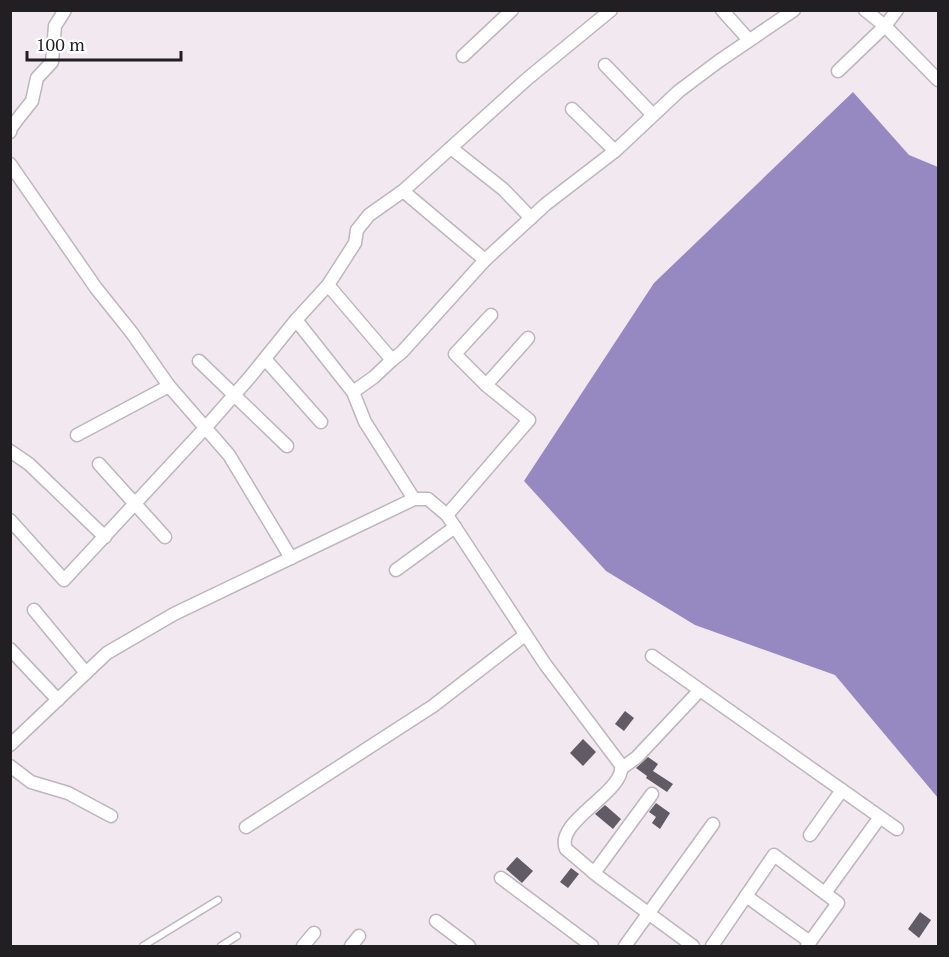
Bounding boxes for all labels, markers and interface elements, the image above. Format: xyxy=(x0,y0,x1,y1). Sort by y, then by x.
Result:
scale bar xyxy=(27,24,182,62)
text: 100 m xyxy=(36,32,85,56)

